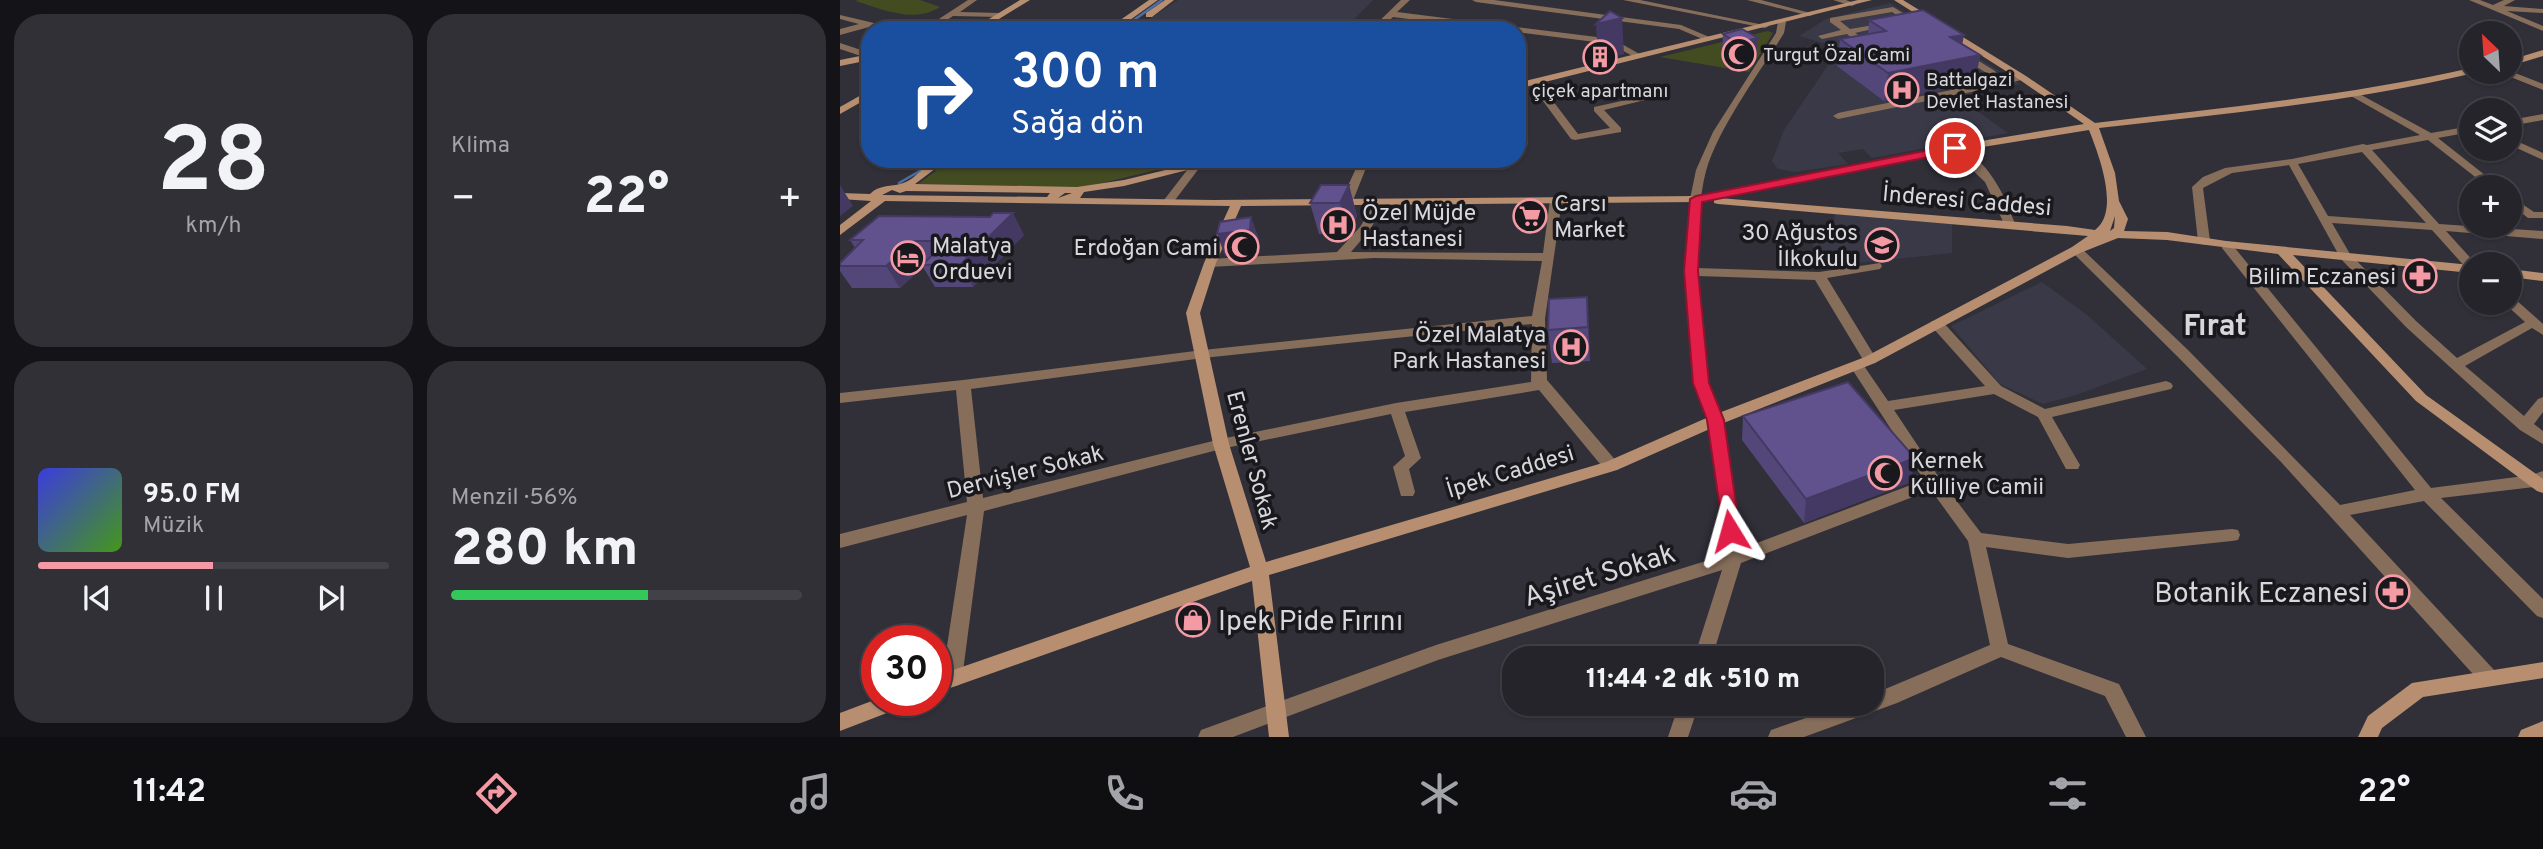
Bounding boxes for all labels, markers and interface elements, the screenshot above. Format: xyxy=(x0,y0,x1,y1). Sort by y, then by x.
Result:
north arrow xyxy=(2459,21,2522,84)
map controls xyxy=(2459,21,2522,315)
mosque icon: Turgut Özal Cami xyxy=(1720,35,1758,73)
building icon: çiçek apartmanı xyxy=(1581,38,1619,76)
place label: Turgut Özal Cami xyxy=(1763,43,1910,68)
text: 300 m xyxy=(1011,44,1159,106)
icon: right xyxy=(896,49,987,140)
place label: Battalgazi Devlet Hastanesi xyxy=(1926,69,2068,115)
hospital icon: Battalgazi Devlet Hastanesi xyxy=(1883,71,1921,109)
place label: çiçek apartmanı xyxy=(1532,80,1668,104)
button: layers xyxy=(2459,98,2522,161)
text: Sağa dön xyxy=(1011,105,1144,145)
text: 28 xyxy=(157,109,270,224)
pin xyxy=(1925,118,1985,178)
icon: arrive xyxy=(1936,129,1974,167)
text: Klima xyxy=(451,132,510,161)
text: 22° xyxy=(584,166,669,232)
button: + xyxy=(2459,175,2522,238)
text: − xyxy=(451,176,476,225)
text: + xyxy=(777,176,802,225)
street label: İnderesi Caddesi xyxy=(1881,180,2053,224)
place label: Carsı Market xyxy=(1554,191,1625,246)
supermarket icon: Carsı Market xyxy=(1511,197,1549,235)
place label: Özel Müjde Hastanesi xyxy=(1362,199,1476,255)
hospital icon: Özel Müjde Hastanesi xyxy=(1319,206,1357,244)
text: km/h xyxy=(186,212,241,241)
place label: 30 Ağustos İlkokulu xyxy=(1741,220,1858,275)
school or university icon: 30 Ağustos İlkokulu xyxy=(1863,226,1901,264)
mosque icon: Erdoğan Cami xyxy=(1223,228,1261,266)
place label: Malatya Orduevi xyxy=(932,233,1013,288)
place label: Erdoğan Cami xyxy=(1074,235,1218,264)
hotel icon: Malatya Orduevi xyxy=(889,239,927,277)
button: − xyxy=(2459,252,2522,315)
pharmacy icon: Bilim Eczanesi xyxy=(2401,257,2439,295)
place label: Bilim Eczanesi xyxy=(2248,264,2396,293)
district label: Fırat xyxy=(2183,309,2247,346)
place label: Özel Malatya Park Hastanesi xyxy=(1392,321,1546,377)
hospital icon: Özel Malatya Park Hastanesi xyxy=(1552,328,1590,366)
street label: Erenler Sokak xyxy=(1218,388,1283,533)
street label: İpek Caddesi xyxy=(1443,439,1578,507)
street label: Dervişler Sokak xyxy=(944,440,1107,507)
place label: Kernek Külliye Camii xyxy=(1910,448,2044,503)
mosque icon: Kernek Külliye Camii xyxy=(1866,454,1904,492)
text: 95.0 FM xyxy=(143,479,241,512)
text: Menzil · 56% xyxy=(451,484,577,513)
position arrow xyxy=(1693,494,1767,568)
text: Müzik xyxy=(143,512,204,541)
text: 280 km xyxy=(451,518,638,584)
street label: Aşiret Sokak xyxy=(1520,537,1680,617)
pharmacy icon: Botanik Eczanesi xyxy=(2374,573,2412,611)
place label: Botanik Eczanesi xyxy=(2154,577,2368,613)
icon: previous xyxy=(78,579,116,617)
icon: pause xyxy=(195,579,233,617)
icon: next xyxy=(312,579,350,617)
shop icon: Ipek Pide Fırını xyxy=(1174,601,1212,639)
place label: Ipek Pide Fırını xyxy=(1218,605,1403,641)
speed limit sign: 30 xyxy=(861,625,952,716)
text: 11:44 · 2 dk · 510 m xyxy=(1586,664,1800,697)
icon: directions xyxy=(472,769,521,818)
icon: music xyxy=(786,769,835,818)
icon: phone xyxy=(1100,769,1149,818)
icon: climate xyxy=(1415,769,1464,818)
icon: car xyxy=(1729,769,1778,818)
icon: filters xyxy=(2043,769,2092,818)
text: 11:42 xyxy=(133,773,206,813)
text: 22° xyxy=(2358,773,2410,813)

